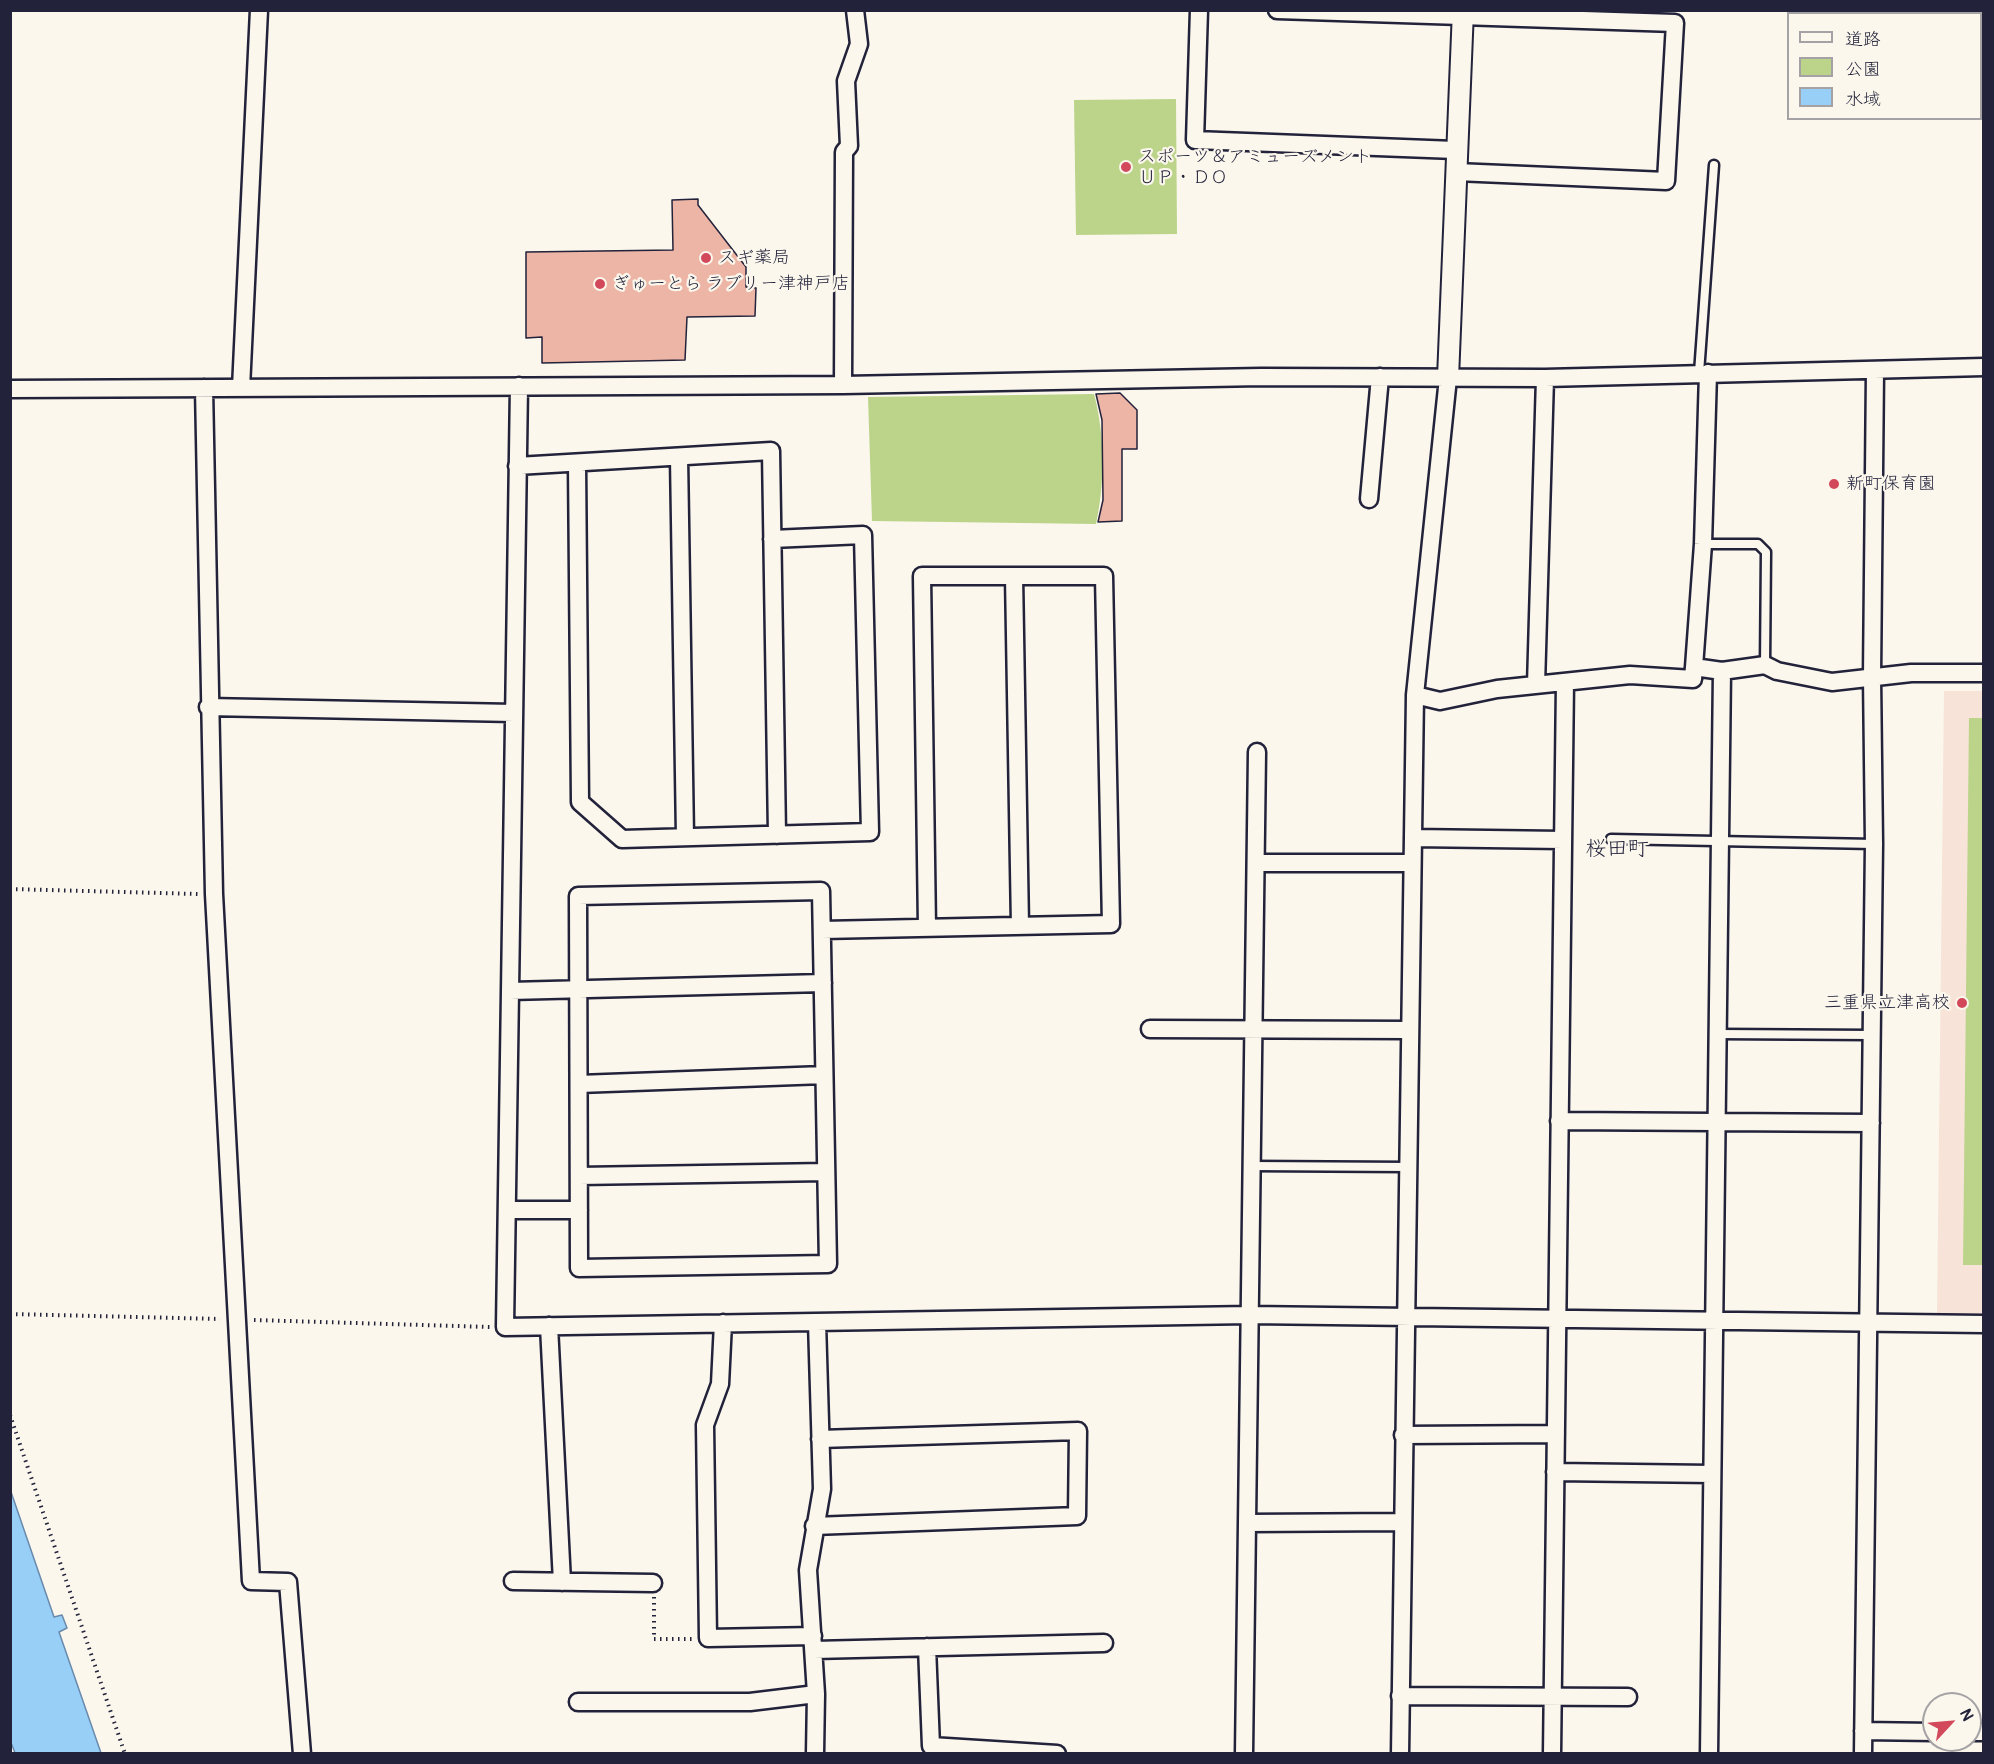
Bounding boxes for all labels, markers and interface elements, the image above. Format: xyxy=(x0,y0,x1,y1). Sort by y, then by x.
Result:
legend xyxy=(1787,12,1982,120)
text: 道路 xyxy=(1845,28,1881,51)
text: 公園 xyxy=(1845,58,1881,81)
text: 水域 xyxy=(1845,88,1881,111)
place label: スポーツ＆アミューズメント ＵＰ・ＤＯ xyxy=(1138,146,1372,188)
marker: スポーツ＆アミューズメント ＵＰ・ＤＯ xyxy=(1119,160,1133,174)
place label: スギ薬局 xyxy=(718,247,790,269)
marker: スギ薬局 xyxy=(699,251,713,265)
place label: ぎゅーとら ラブリー津神戸店 xyxy=(612,273,850,295)
marker: ぎゅーとら ラブリー津神戸店 xyxy=(593,277,607,291)
place label: 新町保育園 xyxy=(1846,473,1936,495)
marker: 新町保育園 xyxy=(1827,477,1841,491)
district label: 桜田町 xyxy=(1586,837,1648,863)
place label: 三重県立津高校 xyxy=(1824,992,1950,1014)
marker: 三重県立津高校 xyxy=(1955,996,1969,1010)
north arrow xyxy=(1922,1692,1982,1752)
text: N xyxy=(1955,1706,1978,1724)

